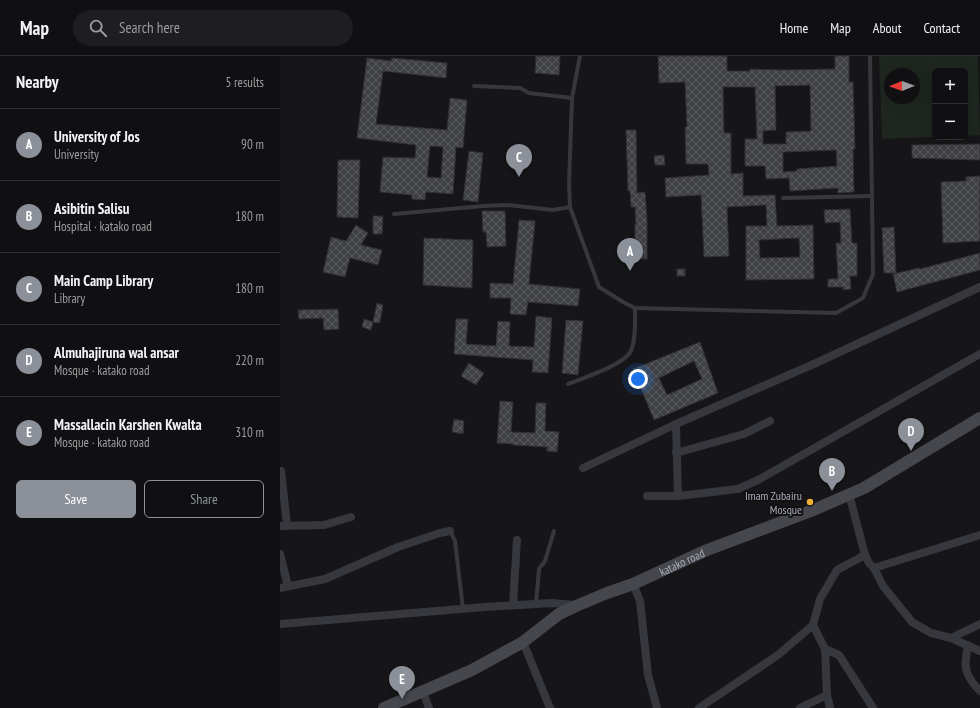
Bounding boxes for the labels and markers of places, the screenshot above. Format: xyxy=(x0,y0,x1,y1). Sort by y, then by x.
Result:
pin: C xyxy=(506,144,532,177)
pin: A xyxy=(617,238,643,271)
pin: D xyxy=(898,418,924,451)
pin: B xyxy=(819,458,845,491)
place label: Imam Zubairu Mosque xyxy=(745,488,802,517)
marker: Imam Zubairu Mosque xyxy=(805,497,815,507)
pin: E xyxy=(389,666,415,699)

